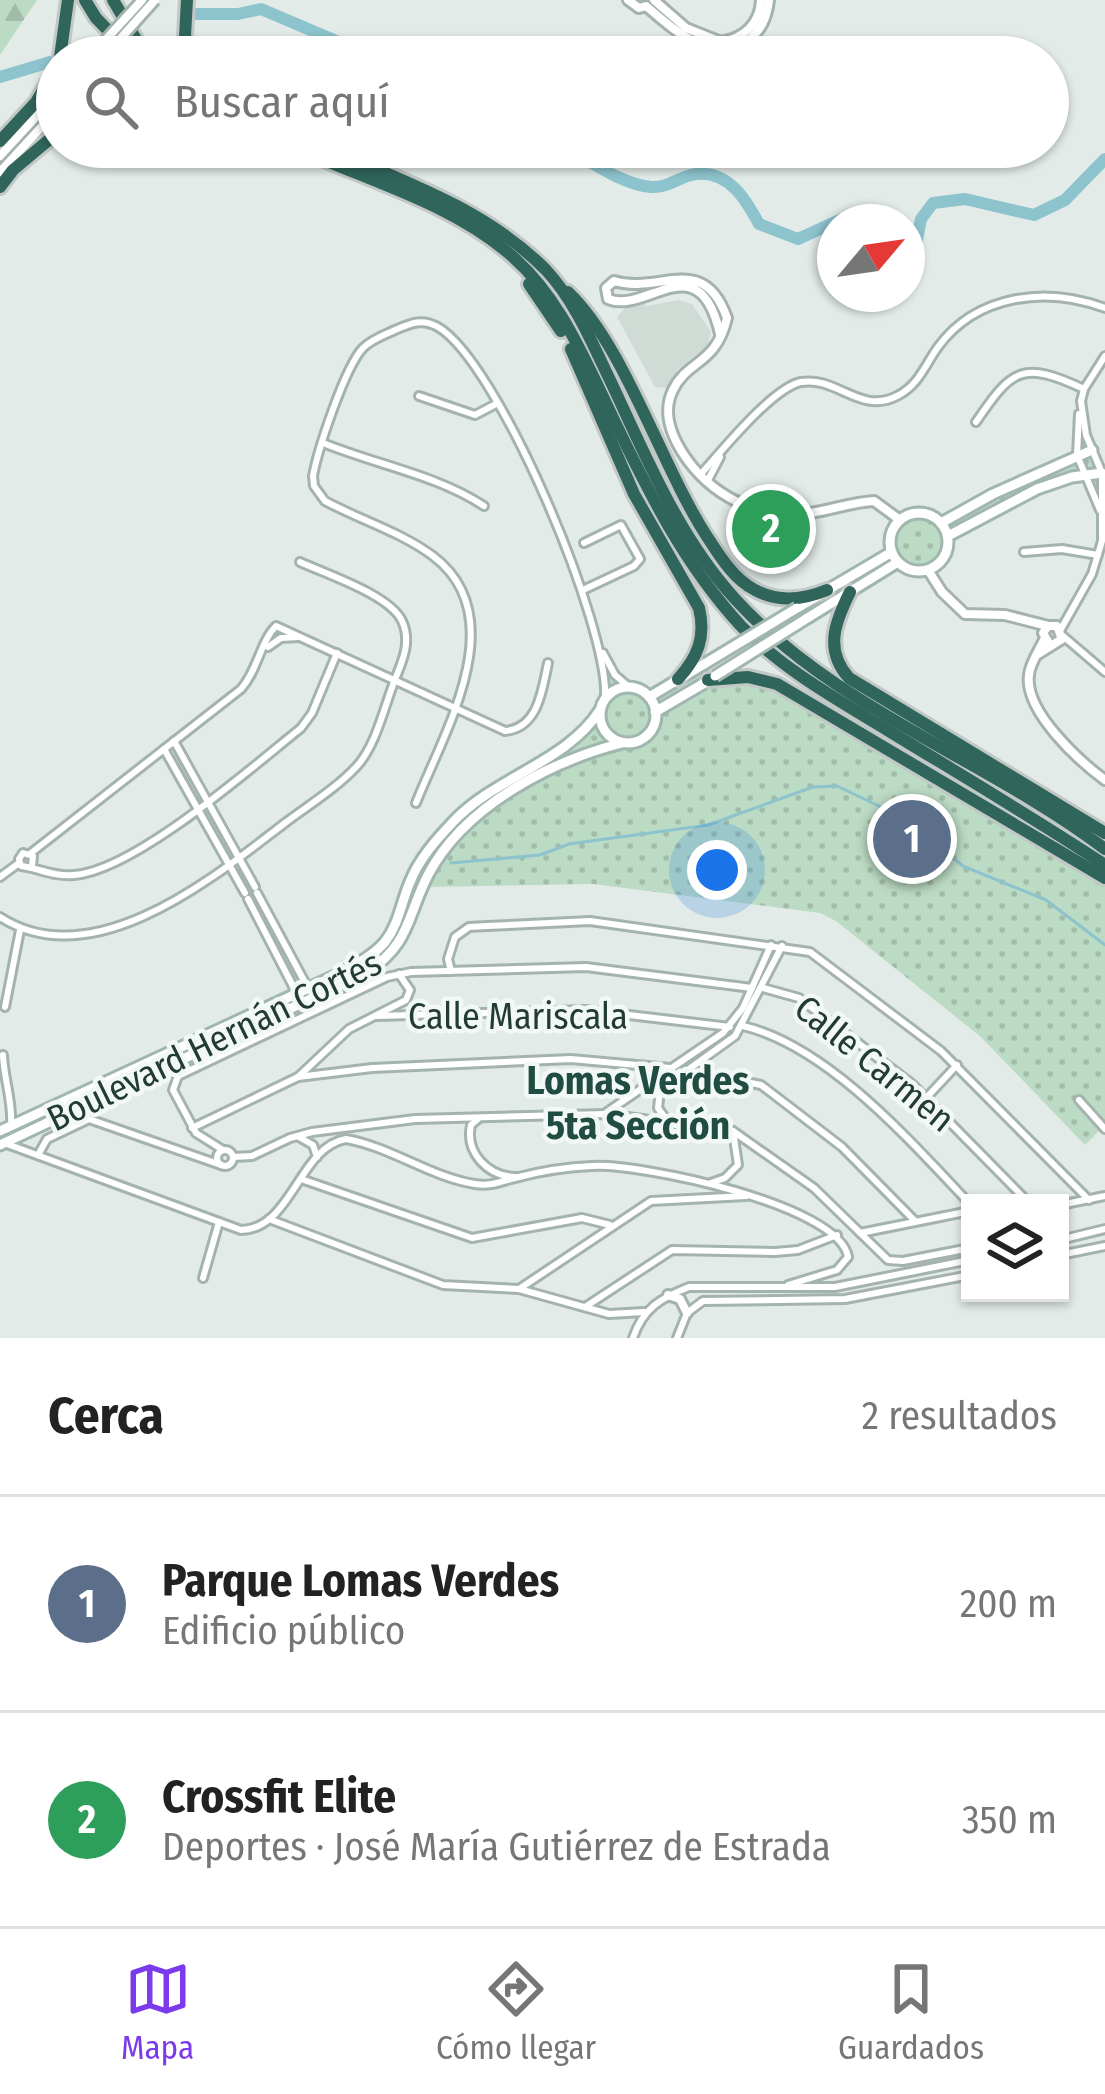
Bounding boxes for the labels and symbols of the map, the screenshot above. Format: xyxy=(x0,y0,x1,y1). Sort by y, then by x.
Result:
north arrow xyxy=(817,204,925,312)
pin: 2 xyxy=(732,484,810,574)
pin: 1 xyxy=(873,794,951,884)
your location xyxy=(687,840,747,900)
street label: Boulevard Hernán Cortés xyxy=(40,941,389,1141)
street label: Calle Carmen xyxy=(786,986,963,1142)
street label: Calle Mariscala xyxy=(408,995,628,1039)
district label: Lomas Verdes 5ta Sección xyxy=(527,1058,749,1149)

